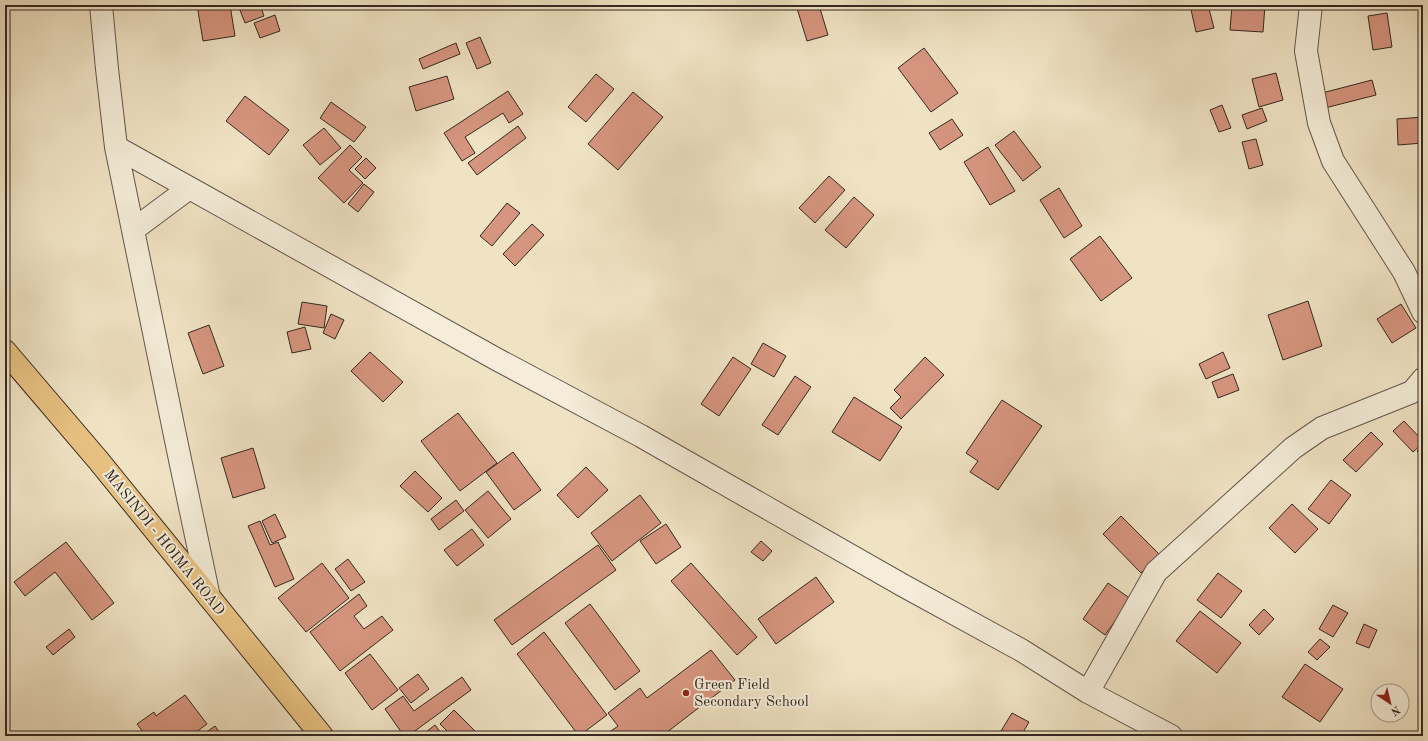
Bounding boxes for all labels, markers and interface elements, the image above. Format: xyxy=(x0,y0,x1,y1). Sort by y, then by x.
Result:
street label: MASINDI - HOIMA ROAD xyxy=(101,467,227,619)
place label: Green Field Secondary School xyxy=(694,678,809,710)
north arrow xyxy=(1370,683,1410,723)
marker: Green Field Secondary School xyxy=(681,688,691,698)
text: N xyxy=(1388,703,1401,717)

